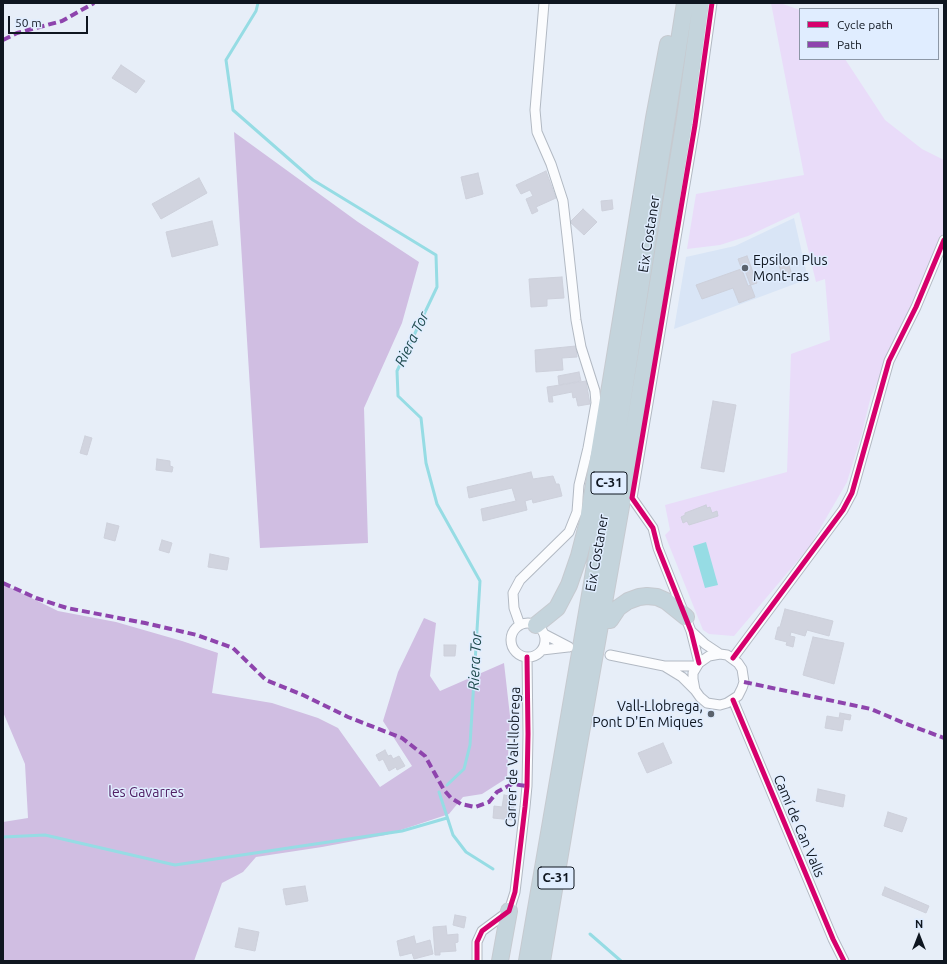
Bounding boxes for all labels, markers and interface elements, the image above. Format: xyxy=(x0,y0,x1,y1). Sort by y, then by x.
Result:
scale bar xyxy=(10,8,90,34)
legend xyxy=(799,8,939,60)
text: 50 m xyxy=(15,16,42,29)
text: Cycle path xyxy=(837,18,893,31)
text: Path xyxy=(837,38,862,51)
street label: Eix Costaner xyxy=(635,194,663,274)
place label: Epsilon Plus Mont-ras xyxy=(753,252,828,284)
marker: Epsilon Plus Mont-ras xyxy=(740,263,750,273)
water label: Riera Tor xyxy=(391,309,433,369)
road number: C-31 xyxy=(591,472,627,494)
street label: Eix Costaner xyxy=(582,513,612,593)
water label: Riera Tor xyxy=(464,631,486,691)
street label: Carrer de Vall-llobrega xyxy=(502,686,524,828)
place label: Vall-Llobrega, Pont D'En Miques xyxy=(592,698,703,730)
marker: Vall-Llobrega, Pont D'En Miques xyxy=(706,709,716,719)
street label: Camí de Can Valls xyxy=(770,772,828,880)
park label: les Gavarres xyxy=(108,784,184,800)
road number: C-31 xyxy=(538,867,574,889)
north arrow xyxy=(899,916,939,956)
text: N xyxy=(915,918,923,930)

